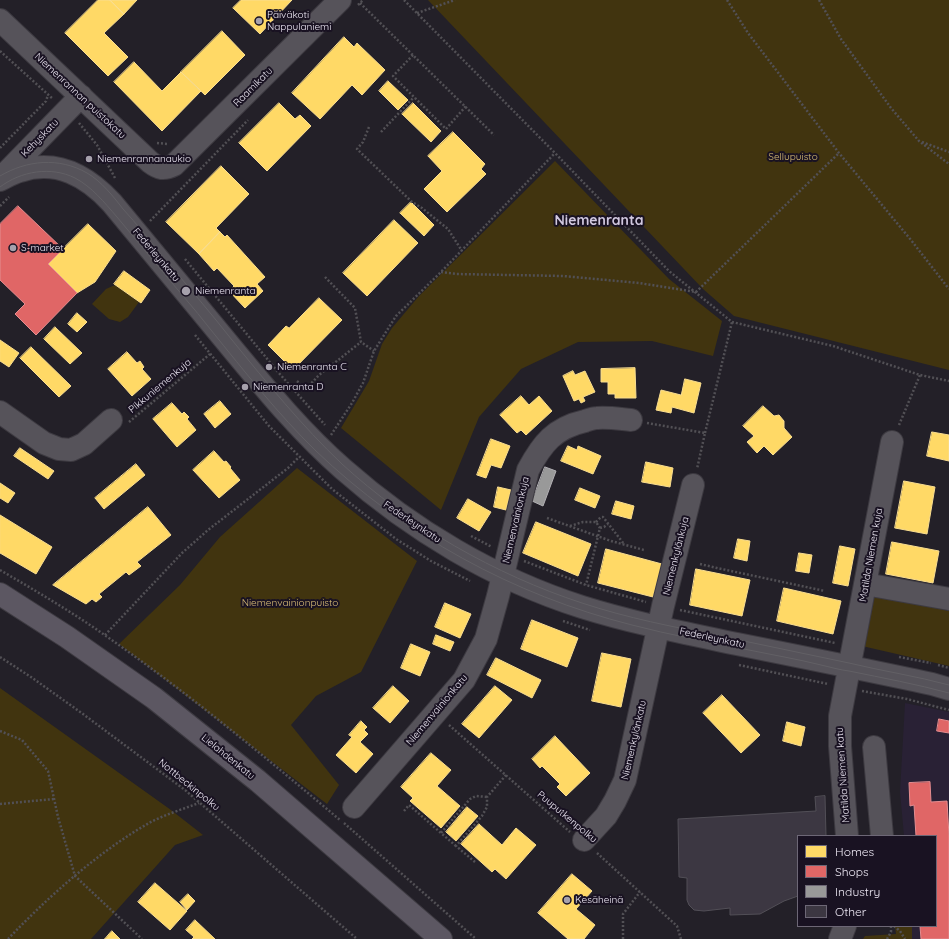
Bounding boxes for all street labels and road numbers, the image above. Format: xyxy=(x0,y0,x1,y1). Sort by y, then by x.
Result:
street label: Niemenrannan puistokatu xyxy=(32,51,128,141)
street label: Raamikatu xyxy=(231,65,275,109)
street label: Kehyskatu xyxy=(19,116,61,160)
street label: Federleynkatu xyxy=(130,226,182,284)
street label: Pikkuniemenkuja xyxy=(126,356,194,416)
street label: Niemenvainionkuja xyxy=(500,476,532,564)
street label: Federleynkatu xyxy=(381,498,443,546)
street label: Matilda Niemen kuja xyxy=(857,507,885,603)
street label: Niemenkylänkuja xyxy=(660,515,692,597)
street label: Federleynkatu xyxy=(678,625,746,651)
street label: Niemenvainionkatu xyxy=(404,672,470,748)
street label: Niemenkylänkatu xyxy=(619,699,649,781)
street label: Matilda Niemen katu xyxy=(834,727,852,823)
street label: Lielahdenkatu xyxy=(199,732,257,782)
street label: Nottbeckinpolku xyxy=(156,757,222,813)
street label: Puuputkenpolku xyxy=(535,788,599,846)

